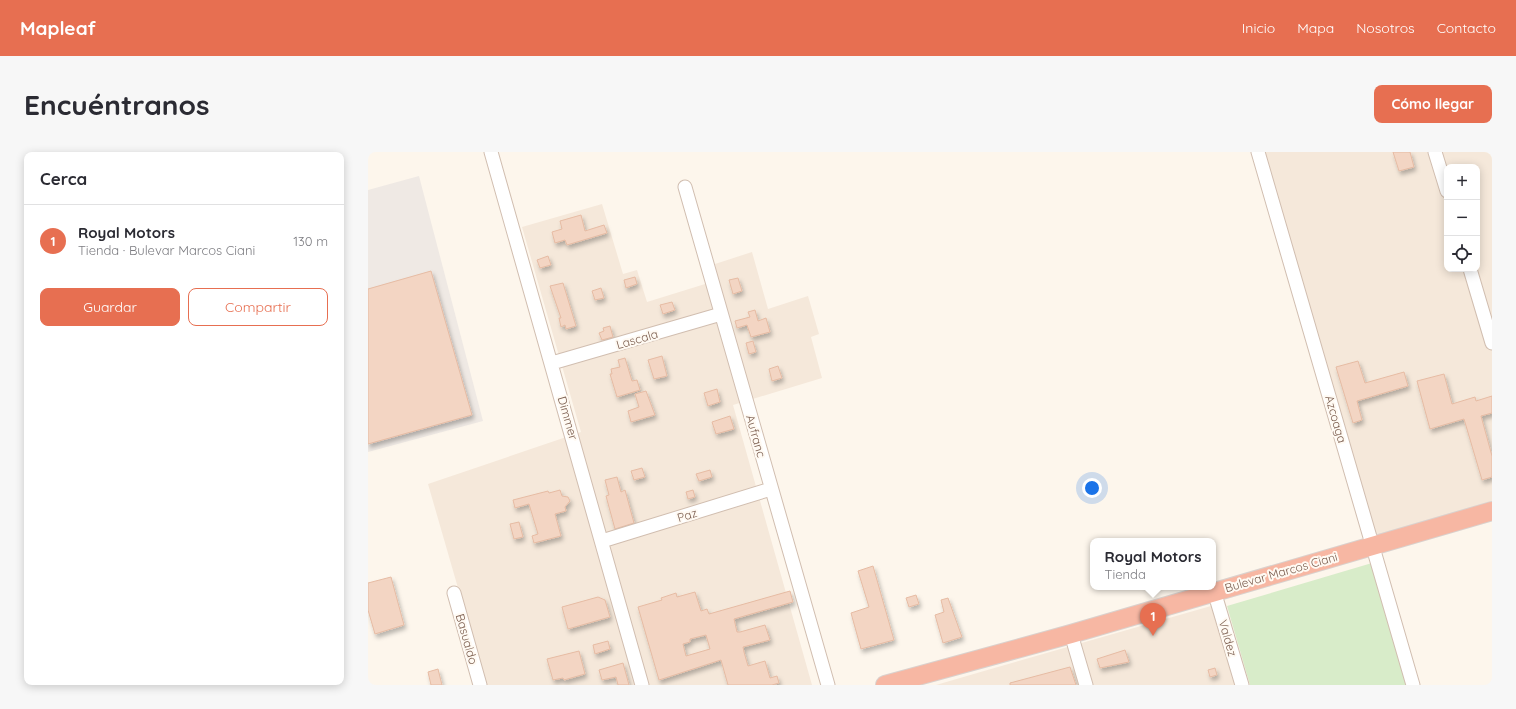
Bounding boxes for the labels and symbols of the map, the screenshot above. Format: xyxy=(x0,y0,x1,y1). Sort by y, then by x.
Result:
street label: Lascala xyxy=(614,326,660,352)
street label: Azcoaga xyxy=(1322,393,1350,445)
street label: Dimmer xyxy=(555,395,581,442)
street label: Aufranc xyxy=(743,413,769,459)
your location xyxy=(1082,478,1102,498)
street label: Paz xyxy=(675,505,699,525)
street label: Bulevar Marcos Ciani xyxy=(1223,549,1339,595)
pin: 1 xyxy=(1140,603,1166,636)
street label: Basualdo xyxy=(453,612,481,666)
street label: Valdez xyxy=(1216,618,1240,658)

